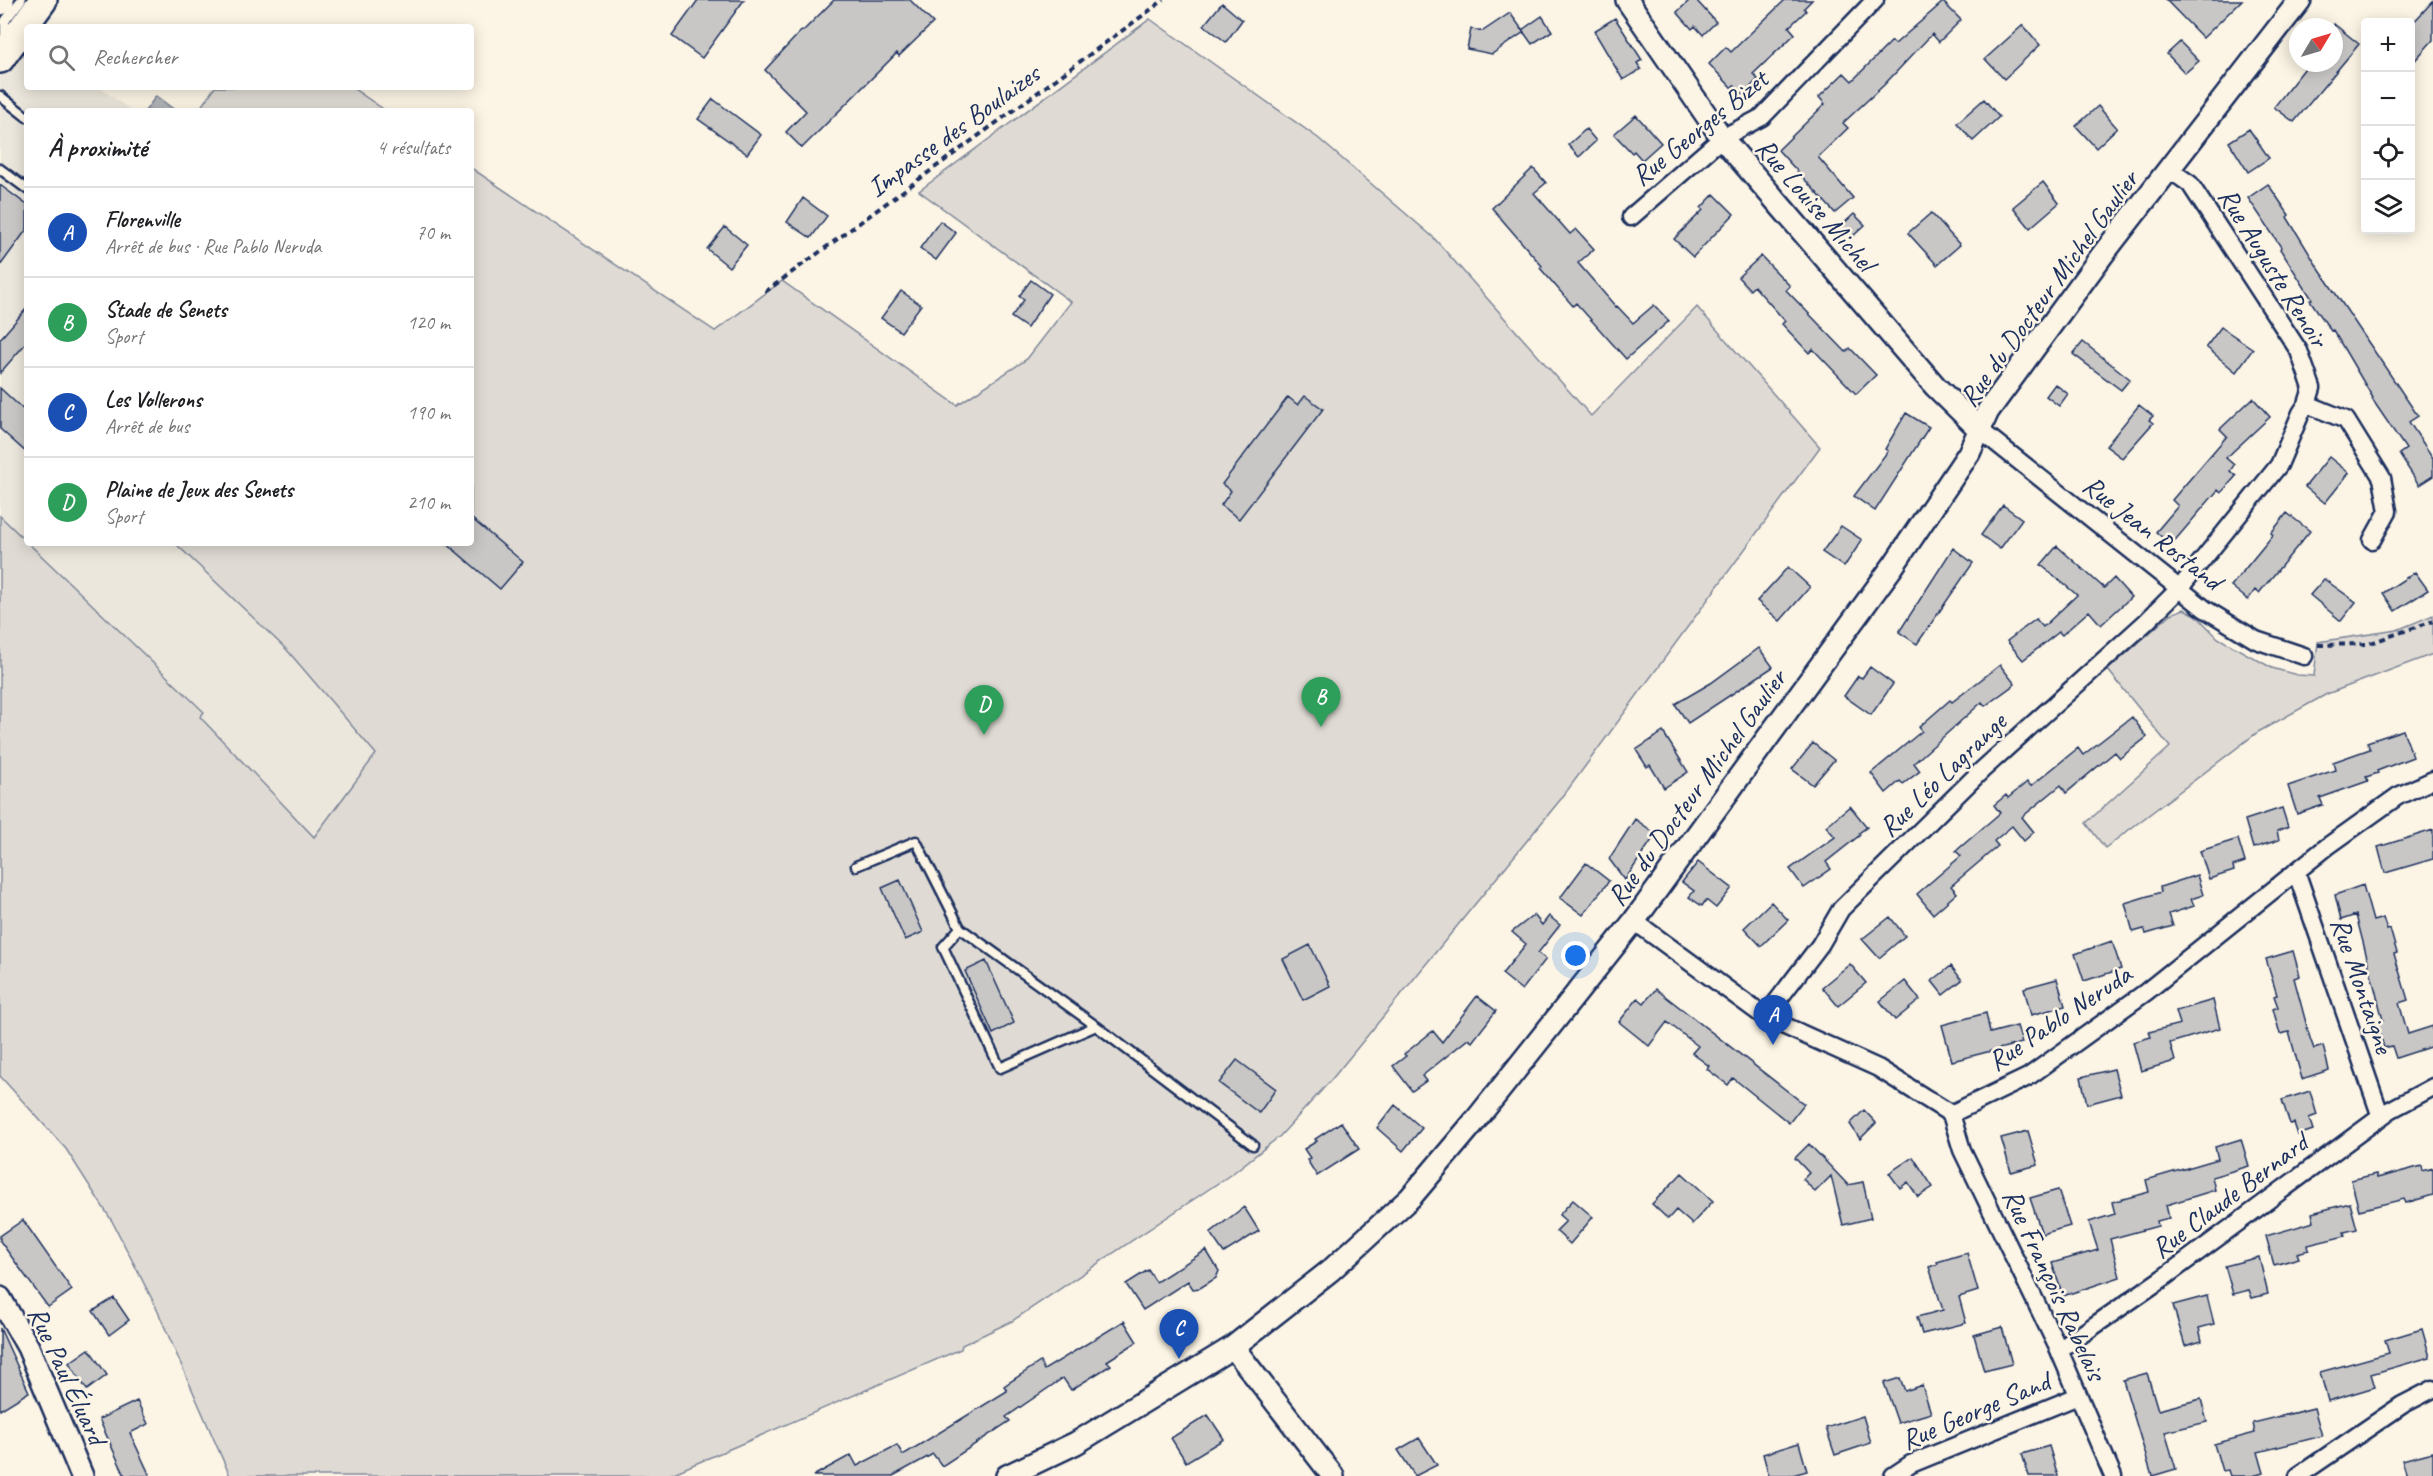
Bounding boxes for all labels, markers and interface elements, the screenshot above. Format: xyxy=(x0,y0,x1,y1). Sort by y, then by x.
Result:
north arrow xyxy=(2289,18,2343,72)
map controls xyxy=(2361,18,2415,234)
button: + xyxy=(2361,18,2415,72)
search box xyxy=(24,24,474,90)
icon: search xyxy=(45,41,78,74)
text: Rechercher xyxy=(93,43,177,71)
street label: Impasse des Boulaizes xyxy=(860,55,1048,205)
street label: Rue Georges Bizet xyxy=(1624,60,1777,193)
button: − xyxy=(2361,72,2415,126)
button: locate xyxy=(2361,126,2415,180)
street label: Rue Louise Michel xyxy=(1748,130,1887,282)
text: À proximité xyxy=(48,131,147,164)
text: 4 résultats xyxy=(377,135,450,160)
street label: Rue du Docteur Michel Gaulier xyxy=(1951,162,2147,413)
button: layers xyxy=(2361,180,2415,234)
street label: Rue Auguste Renoir xyxy=(2211,181,2338,355)
text: Florenville xyxy=(105,206,180,234)
text: A xyxy=(62,220,73,245)
text: 70 m xyxy=(416,220,450,245)
text: Arrêt de bus · Rue Pablo Neruda xyxy=(105,234,321,259)
text: Stade de Senets xyxy=(105,296,227,324)
text: B xyxy=(62,310,73,335)
text: 120 m xyxy=(407,310,450,335)
text: Sport xyxy=(105,324,143,349)
text: Les Vollerons xyxy=(105,386,202,414)
text: C xyxy=(63,400,72,425)
text: 190 m xyxy=(407,400,450,425)
text: Arrêt de bus xyxy=(105,414,189,439)
street label: Rue Jean Rostand xyxy=(2076,467,2232,600)
text: Plaine de Jeux des Senets xyxy=(105,476,293,504)
text: D xyxy=(62,490,73,515)
text: 210 m xyxy=(407,490,450,515)
text: Sport xyxy=(105,504,143,529)
street label: Rue du Docteur Michel Gaulier xyxy=(1599,661,1795,912)
pin: B xyxy=(1302,678,1340,727)
pin: D xyxy=(964,686,1004,735)
street label: Rue Léo Lagrange xyxy=(1871,703,2015,844)
street label: Rue Montaigne xyxy=(2323,913,2403,1060)
your location xyxy=(1561,941,1590,970)
street label: Rue Pablo Neruda xyxy=(1981,956,2139,1078)
pin: A xyxy=(1754,996,1792,1045)
street label: Rue Claude Bernard xyxy=(2144,1123,2318,1266)
street label: Rue François Rabelais xyxy=(1995,1183,2115,1388)
street label: Rue Paul Éluard xyxy=(20,1300,117,1454)
pin: C xyxy=(1160,1310,1198,1359)
street label: Rue George Sand xyxy=(1896,1362,2058,1457)

